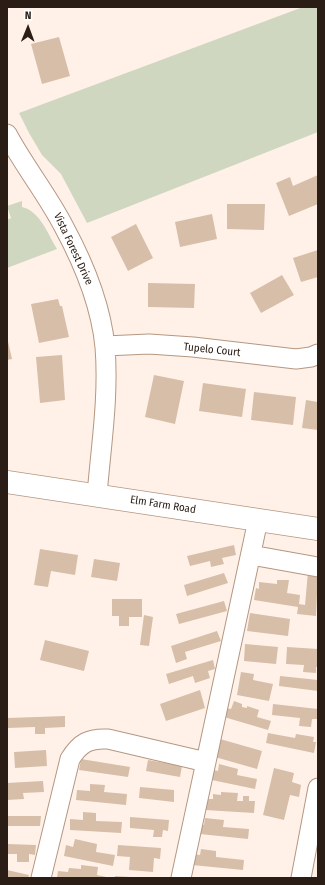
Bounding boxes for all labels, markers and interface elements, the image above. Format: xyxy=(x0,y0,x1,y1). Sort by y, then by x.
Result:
north arrow xyxy=(8,8,48,48)
text: N xyxy=(25,9,32,22)
street label: Vista Forest Drive xyxy=(51,211,95,287)
street label: Tupelo Court xyxy=(183,340,241,360)
street label: Elm Farm Road xyxy=(129,493,197,517)

